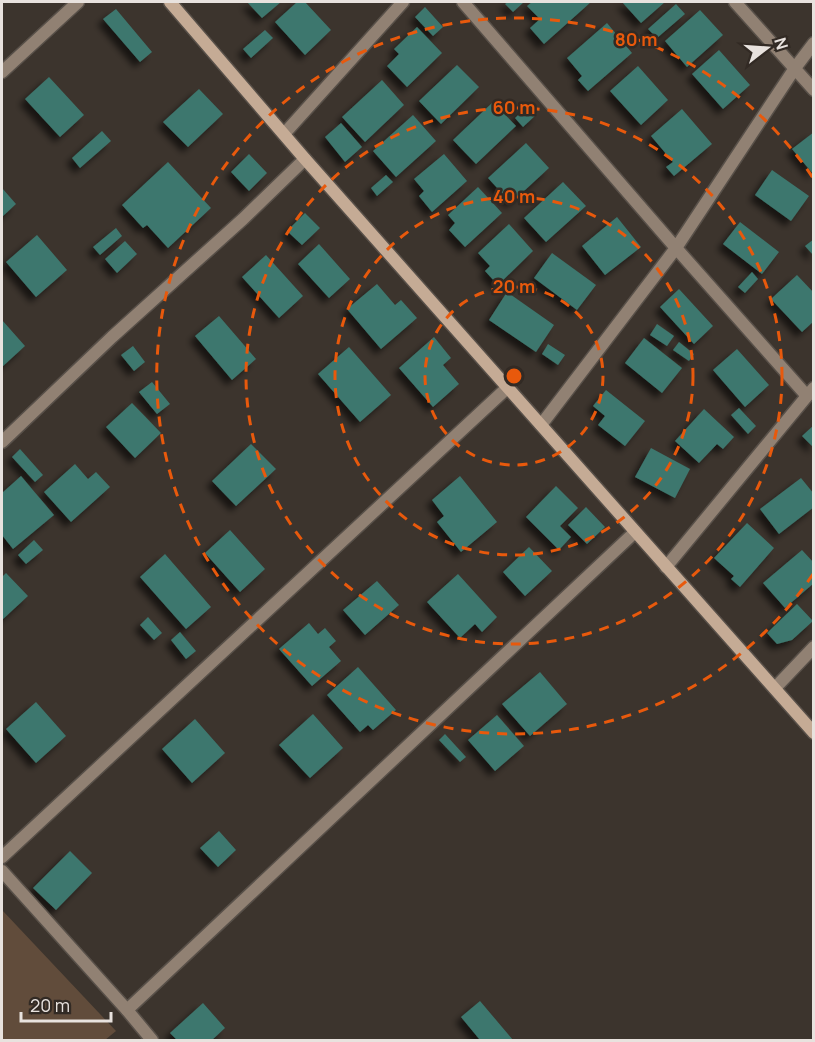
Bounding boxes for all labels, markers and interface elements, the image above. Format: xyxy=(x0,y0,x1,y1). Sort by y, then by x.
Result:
north arrow xyxy=(737,18,797,78)
text: 80 m xyxy=(615,27,657,51)
text: N xyxy=(769,35,794,52)
text: 60 m xyxy=(493,95,535,119)
text: 40 m xyxy=(493,184,535,208)
text: 20 m xyxy=(493,274,535,298)
centre of rings xyxy=(504,366,524,386)
scale bar xyxy=(21,985,111,1023)
text: 20 m xyxy=(30,993,70,1017)

